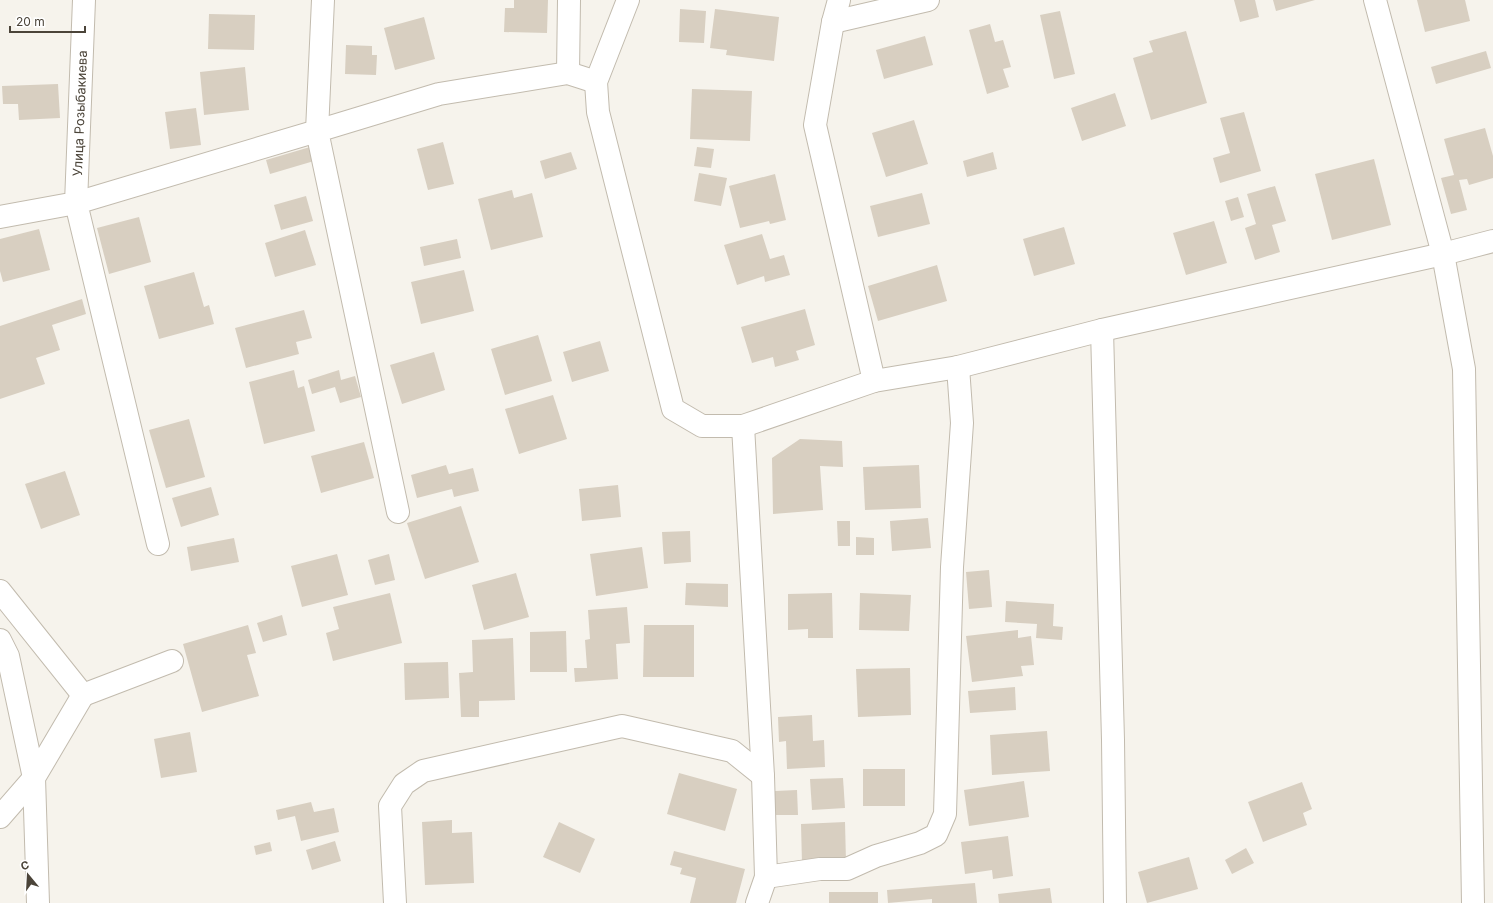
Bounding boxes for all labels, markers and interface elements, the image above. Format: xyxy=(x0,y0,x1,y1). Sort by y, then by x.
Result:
scale bar xyxy=(10,8,85,34)
text: 20 m xyxy=(16,14,45,29)
street label: Улица Розыбакиева xyxy=(69,50,90,177)
north arrow xyxy=(8,855,48,895)
text: С xyxy=(19,858,31,873)

